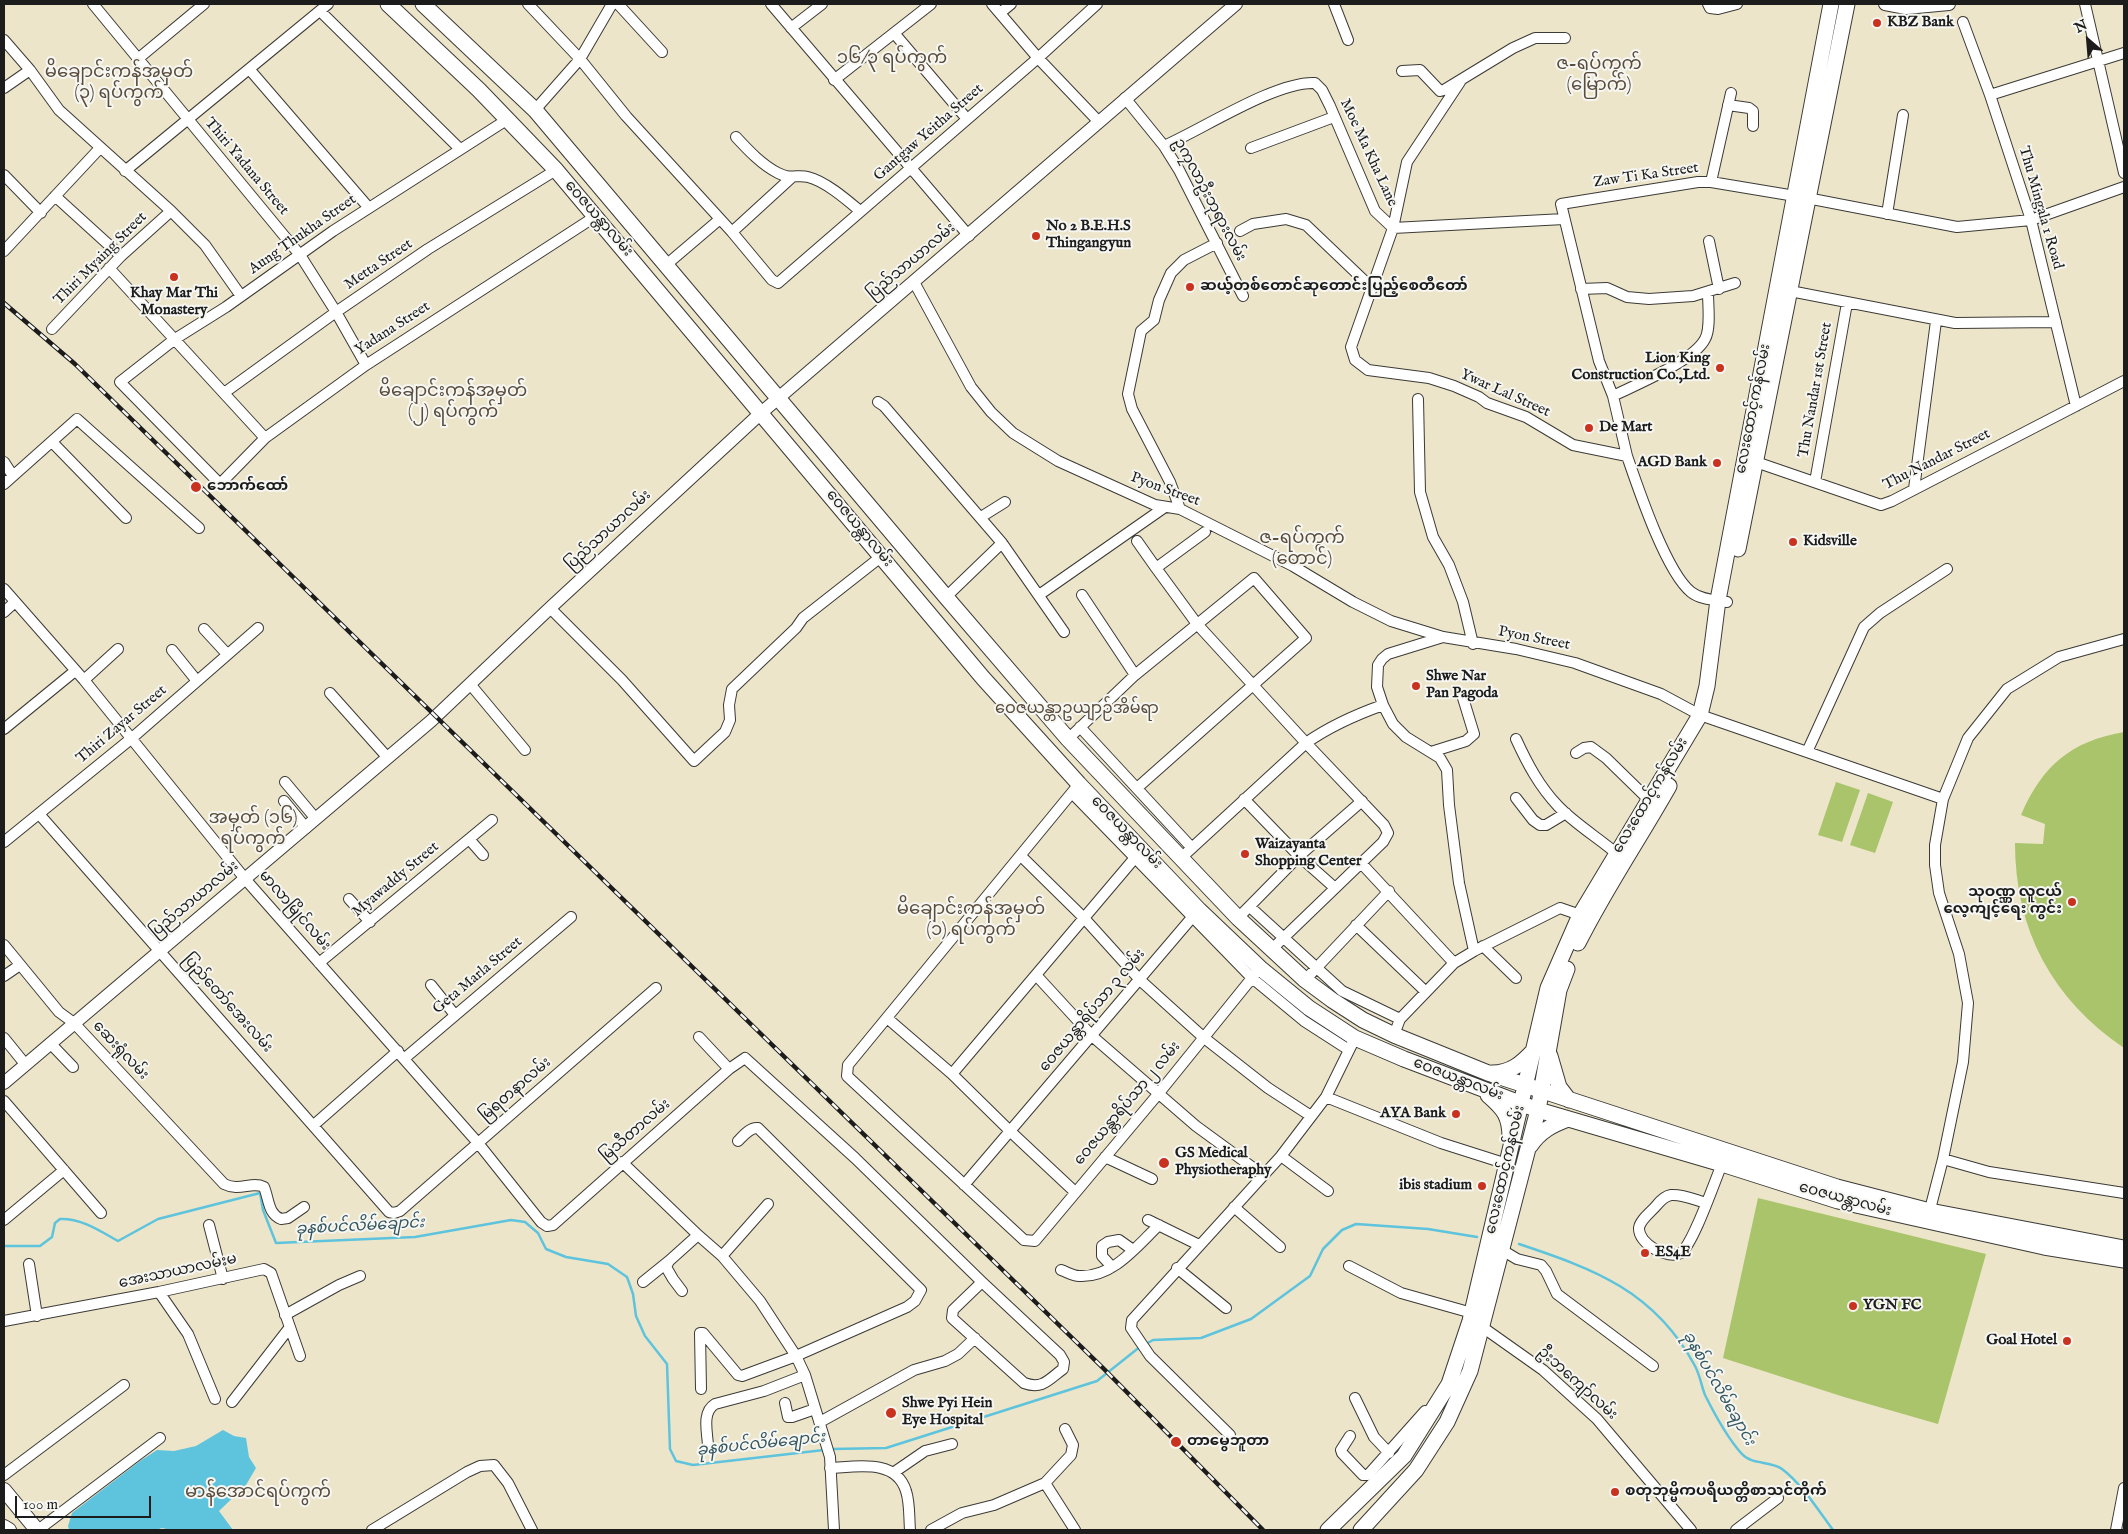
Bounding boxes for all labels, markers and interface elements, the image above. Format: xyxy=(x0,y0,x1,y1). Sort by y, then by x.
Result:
place label: KBZ Bank xyxy=(1887,14,1954,32)
north arrow xyxy=(2063,15,2113,65)
text: N xyxy=(2072,16,2091,37)
marker: KBZ Bank xyxy=(1871,17,1883,29)
district label: ၁၆/၃ ရပ်ကွက် xyxy=(837,48,947,70)
district label: ဇ-ရပ်ကွက် (မြောက်) xyxy=(1556,54,1642,96)
district label: မိချောင်းကန်အမှတ် (၃) ရပ်ကွက် xyxy=(45,62,193,104)
street label: Gantgaw Yeitha Street xyxy=(870,80,988,186)
street label: Moe Ma Kha Lane xyxy=(1335,96,1401,210)
street label: Thiri Yadana Street xyxy=(200,115,292,219)
street label: ဥကၠလာဦးဘုရားလမ်း xyxy=(1169,135,1249,265)
street label: Thu Mingala 1 Road xyxy=(2014,144,2066,272)
street label: Zaw Ti Ka Street xyxy=(1592,160,1700,192)
street label: ဝေဇယန္တာလမ်း xyxy=(560,177,636,261)
street label: Aung Thukha Street xyxy=(246,191,360,279)
street label: Thiri Myaing Street xyxy=(51,209,151,309)
place label: No 2 B.E.H.S Thingangyun xyxy=(1046,218,1131,253)
street label: ပြည်သာယာလမ်း xyxy=(864,220,960,304)
marker: No 2 B.E.H.S Thingangyun xyxy=(1030,230,1042,242)
street label: Metta Street xyxy=(342,236,416,294)
marker: Khay Mar Thi Monastery xyxy=(168,271,180,283)
place label: ဆယ့်တစ်တောင်ဆုတောင်းပြည့်စေတီတော် xyxy=(1200,278,1468,296)
marker: ဆယ့်တစ်တောင်ဆုတောင်းပြည့်စေတီတော် xyxy=(1184,281,1196,293)
place label: Khay Mar Thi Monastery xyxy=(130,285,218,320)
street label: Yadana Street xyxy=(352,298,434,360)
street label: Thu Nandar 1st Street xyxy=(1795,321,1837,459)
street label: လေးထောင့်ကန်လမ်း xyxy=(1733,343,1775,475)
place label: Lion King Construction Co.,Ltd. xyxy=(1572,350,1710,385)
marker: Lion King Construction Co.,Ltd. xyxy=(1714,362,1726,374)
street label: Ywar Lal Street xyxy=(1457,366,1553,422)
district label: မိချောင်းကန်အမှတ် (၂) ရပ်ကွက် xyxy=(379,381,527,424)
place label: De Mart xyxy=(1599,419,1652,437)
marker: De Mart xyxy=(1583,422,1595,434)
street label: Thu Nandar Street xyxy=(1881,425,1993,495)
place label: AGD Bank xyxy=(1638,454,1707,472)
marker: AGD Bank xyxy=(1711,457,1723,469)
street label: Pyon Street xyxy=(1128,469,1202,511)
place label: ဘောက်ထော် xyxy=(207,478,288,496)
marker: ဘောက်ထော် xyxy=(189,480,203,494)
street label: ပြည်သာယာလမ်း xyxy=(563,487,655,575)
street label: ဝေဇယန္တာလမ်း xyxy=(822,487,896,571)
district label: ဇ-ရပ်ကွက် (တောင်) xyxy=(1259,528,1345,570)
place label: Kidsville xyxy=(1803,533,1857,551)
marker: Kidsville xyxy=(1787,536,1799,548)
street label: Pyon Street xyxy=(1497,623,1571,655)
place label: Shwe Nar Pan Pagoda xyxy=(1426,668,1498,703)
marker: Shwe Nar Pan Pagoda xyxy=(1410,680,1422,692)
street label: Thiri Zayar Street xyxy=(73,682,171,768)
district label: ဝေဇယန္တာဥယျာဉ်အိမ်ရာ xyxy=(995,700,1159,720)
street label: လေးထောင့်ကန်လမ်း xyxy=(1609,735,1693,857)
street label: ဝေဇယန္တာလမ်း xyxy=(1087,793,1165,873)
district label: အမှတ် (၁၆) ရပ်ကွက် xyxy=(209,808,297,851)
place label: Waizayanta Shopping Center xyxy=(1255,836,1361,871)
street label: Myawaddy Street xyxy=(349,839,443,921)
marker: Waizayanta Shopping Center xyxy=(1239,848,1251,860)
street label: ပြည်သာယာလမ်း xyxy=(147,858,243,942)
street label: မာလာမြိုင်လမ်း xyxy=(254,867,334,955)
place label: သုဝဏ္ဏ လူငယ် လေ့ကျင့်ရေး ကွင်း xyxy=(1943,884,2062,919)
marker: သုဝဏ္ဏ လူငယ် လေ့ကျင့်ရေး ကွင်း xyxy=(2066,896,2078,908)
district label: မိချောင်းကန်အမှတ် (၁) ရပ်ကွက် xyxy=(897,899,1045,942)
street label: Geta Marla Street xyxy=(430,933,526,1019)
street label: ဝေဇယန္တာရိပ်သာ ၃ လမ်း xyxy=(1036,946,1150,1076)
street label: ပြည်တော်အေးလမ်း xyxy=(178,951,276,1057)
street label: ဆေးရုံလမ်း xyxy=(88,1018,152,1084)
street label: ဝေဇယန္တာရိပ်သာ ၂ လမ်း xyxy=(1071,1039,1185,1169)
street label: မြရတနာလမ်း xyxy=(477,1054,555,1126)
street label: ဝေဇယန္တာလမ်း xyxy=(1410,1055,1506,1105)
street label: မြသီတာလမ်း xyxy=(597,1096,675,1166)
street label: လေးထောင့်ကန်လမ်း xyxy=(1482,1104,1530,1236)
place label: AYA Bank xyxy=(1380,1105,1446,1123)
marker: AYA Bank xyxy=(1450,1108,1462,1120)
place label: GS Medical Physiotheraphy xyxy=(1175,1145,1271,1180)
marker: GS Medical Physiotheraphy xyxy=(1157,1156,1171,1170)
place label: ibis stadium xyxy=(1399,1177,1472,1195)
street label: ဝေဇယန္တာလမ်း xyxy=(1797,1179,1893,1221)
marker: ibis stadium xyxy=(1476,1180,1488,1192)
water label: ခုနစ်ပင်လိမ်ချောင်း xyxy=(295,1214,425,1240)
place label: ES4E xyxy=(1655,1244,1691,1262)
marker: ES4E xyxy=(1639,1247,1651,1259)
street label: အေးသာယာလမ်းမ xyxy=(117,1251,239,1293)
place label: YGN FC xyxy=(1863,1297,1921,1315)
marker: YGN FC xyxy=(1847,1300,1859,1312)
water label: ခုနစ်ပင်လိမ်ချောင်း xyxy=(1677,1328,1759,1450)
place label: Goal Hotel xyxy=(1986,1332,2057,1350)
marker: Goal Hotel xyxy=(2061,1335,2073,1347)
street label: ဦးဘကျော်လမ်း xyxy=(1533,1344,1621,1424)
place label: Shwe Pyi Hein Eye Hospital xyxy=(902,1395,992,1430)
marker: Shwe Pyi Hein Eye Hospital xyxy=(884,1406,898,1420)
water label: ခုနစ်ပင်လိမ်ချောင်း xyxy=(696,1429,826,1461)
place label: တာမွေဘူတာ xyxy=(1187,1433,1269,1451)
marker: တာမွေဘူတာ xyxy=(1169,1435,1183,1449)
district label: မာန်အောင်ရပ်ကွက် xyxy=(185,1482,331,1504)
place label: စတုဘုမ္မိကပရိယတ္တိစာသင်တိုက် xyxy=(1625,1483,1827,1501)
scale bar xyxy=(18,1486,154,1518)
marker: စတုဘုမ္မိကပရိယတ္တိစာသင်တိုက် xyxy=(1609,1486,1621,1498)
text: 100 m xyxy=(23,1495,58,1514)

